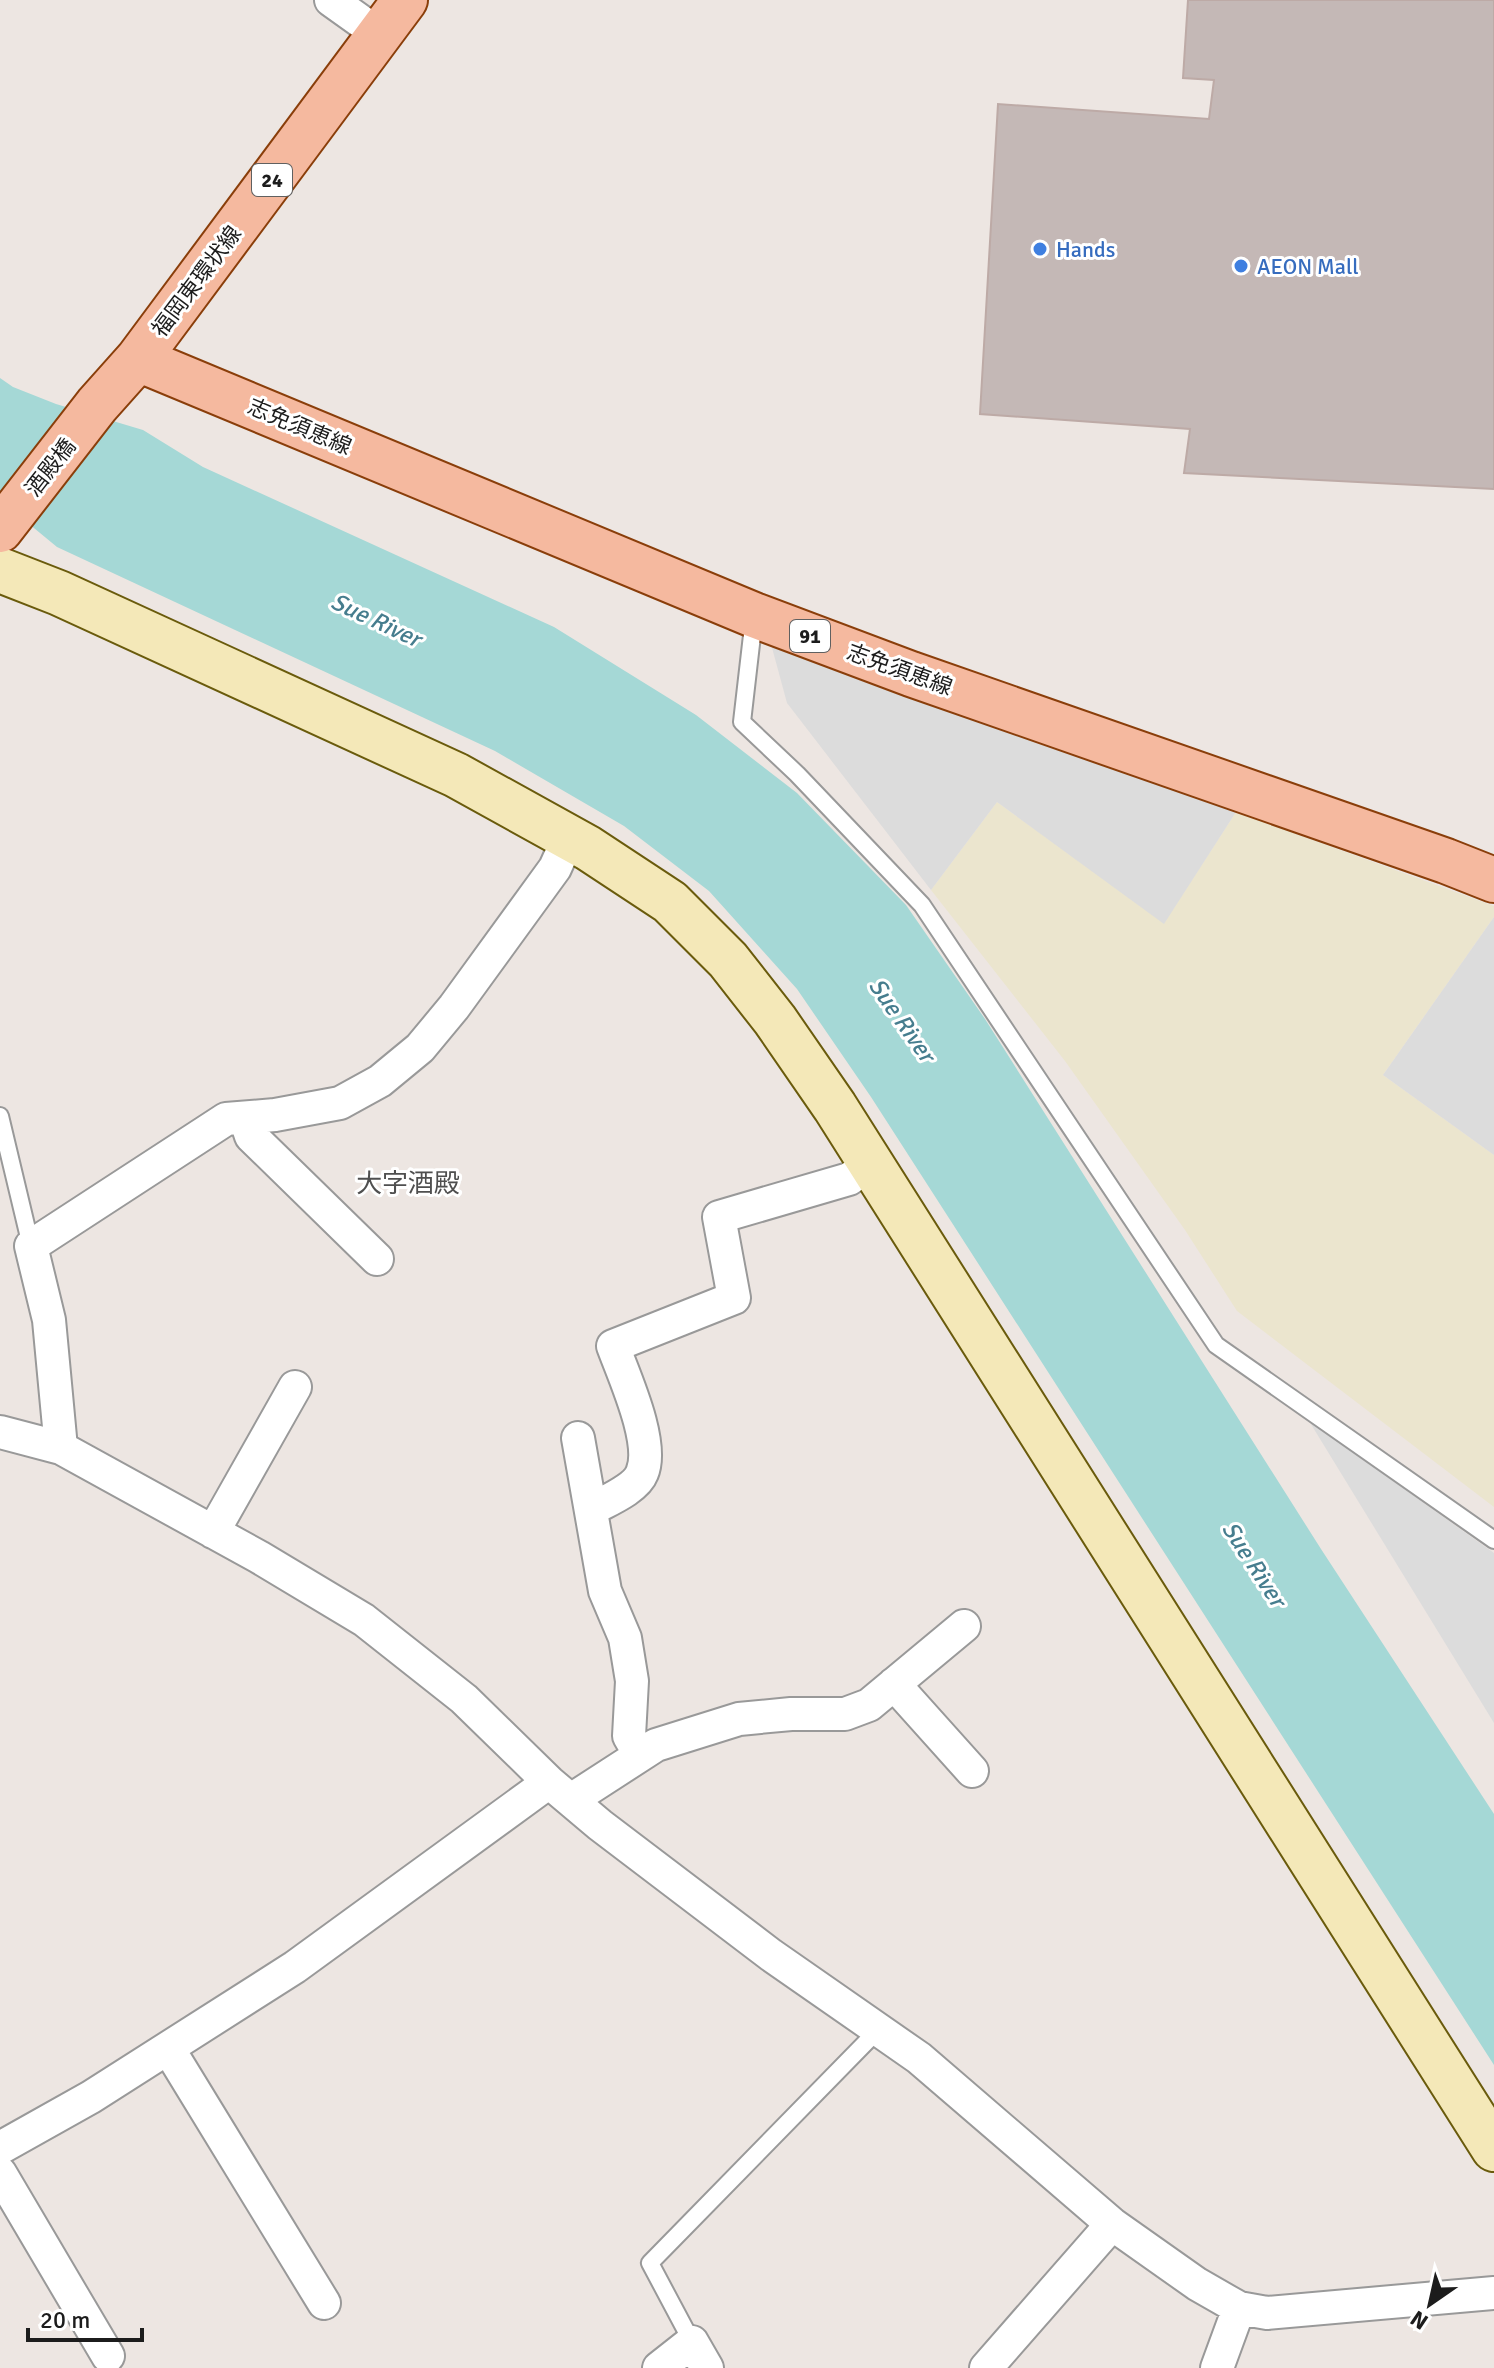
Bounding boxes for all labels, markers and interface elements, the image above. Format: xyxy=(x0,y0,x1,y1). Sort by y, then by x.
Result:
road number: 24 xyxy=(252,164,292,196)
street label: 福岡東環状線 xyxy=(146,220,247,342)
place label: Hands xyxy=(1056,236,1115,263)
marker: Hands xyxy=(1031,240,1049,258)
place label: AEON Mall xyxy=(1257,253,1359,280)
marker: AEON Mall xyxy=(1232,257,1250,275)
street label: 志免須恵線 xyxy=(244,393,356,460)
street label: 酒殿橋 xyxy=(19,433,81,502)
water label: Sue River xyxy=(326,586,429,655)
road number: 91 xyxy=(790,620,830,652)
street label: 志免須恵線 xyxy=(844,638,956,701)
water label: Sue River xyxy=(862,972,944,1070)
district label: 大字酒殿 xyxy=(356,1168,460,1200)
water label: Sue River xyxy=(1215,1516,1294,1615)
north arrow xyxy=(1390,2264,1470,2344)
scale bar xyxy=(28,2292,142,2342)
text: 20 m xyxy=(40,2305,90,2335)
text: N xyxy=(1405,2305,1433,2336)

